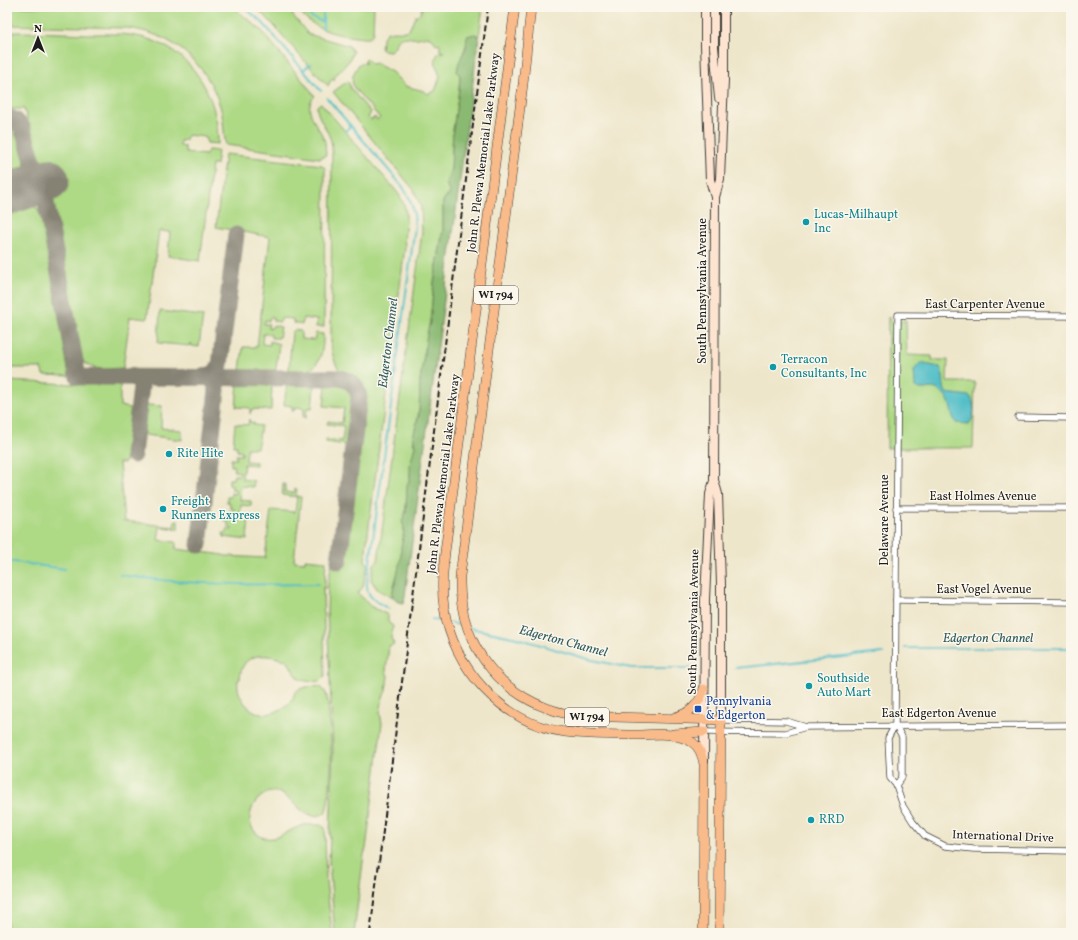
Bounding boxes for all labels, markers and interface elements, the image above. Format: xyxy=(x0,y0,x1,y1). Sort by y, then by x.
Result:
north arrow xyxy=(18,18,58,58)
text: N xyxy=(34,22,42,37)
street label: John R. Plewa Memorial Lake Parkway xyxy=(464,52,504,254)
place label: Lucas-Milhaupt Inc xyxy=(814,207,898,237)
marker: Lucas-Milhaupt Inc xyxy=(801,217,811,227)
street label: South Pennsylvania Avenue xyxy=(695,218,711,364)
road number: WI 794 xyxy=(474,286,518,304)
water label: Edgerton Channel xyxy=(375,296,404,389)
street label: East Carpenter Avenue xyxy=(925,297,1045,313)
place label: Terracon Consultants, Inc xyxy=(781,352,867,382)
marker: Terracon Consultants, Inc xyxy=(768,362,778,372)
street label: John R. Plewa Memorial Lake Parkway xyxy=(424,373,464,575)
place label: Rite Hite xyxy=(177,446,224,462)
marker: Rite Hite xyxy=(164,449,174,459)
street label: Delaware Avenue xyxy=(877,474,893,566)
street label: East Holmes Avenue xyxy=(930,489,1037,505)
place label: Freight Runners Express xyxy=(171,494,260,524)
marker: Freight Runners Express xyxy=(158,504,168,514)
street label: South Pennsylvania Avenue xyxy=(685,549,703,695)
street label: East Vogel Avenue xyxy=(936,582,1032,598)
water label: Edgerton Channel xyxy=(517,622,610,663)
water label: Edgerton Channel xyxy=(943,630,1034,648)
place label: Southside Auto Mart xyxy=(817,671,871,701)
marker: Southside Auto Mart xyxy=(804,681,814,691)
place label: Pennylvania & Edgerton xyxy=(706,694,771,724)
marker: Pennylvania & Edgerton xyxy=(693,704,703,714)
street label: East Edgerton Avenue xyxy=(881,706,997,722)
road number: WI 794 xyxy=(565,708,609,726)
place label: RRD xyxy=(819,812,844,828)
marker: RRD xyxy=(806,815,816,825)
street label: International Drive xyxy=(952,827,1054,847)

